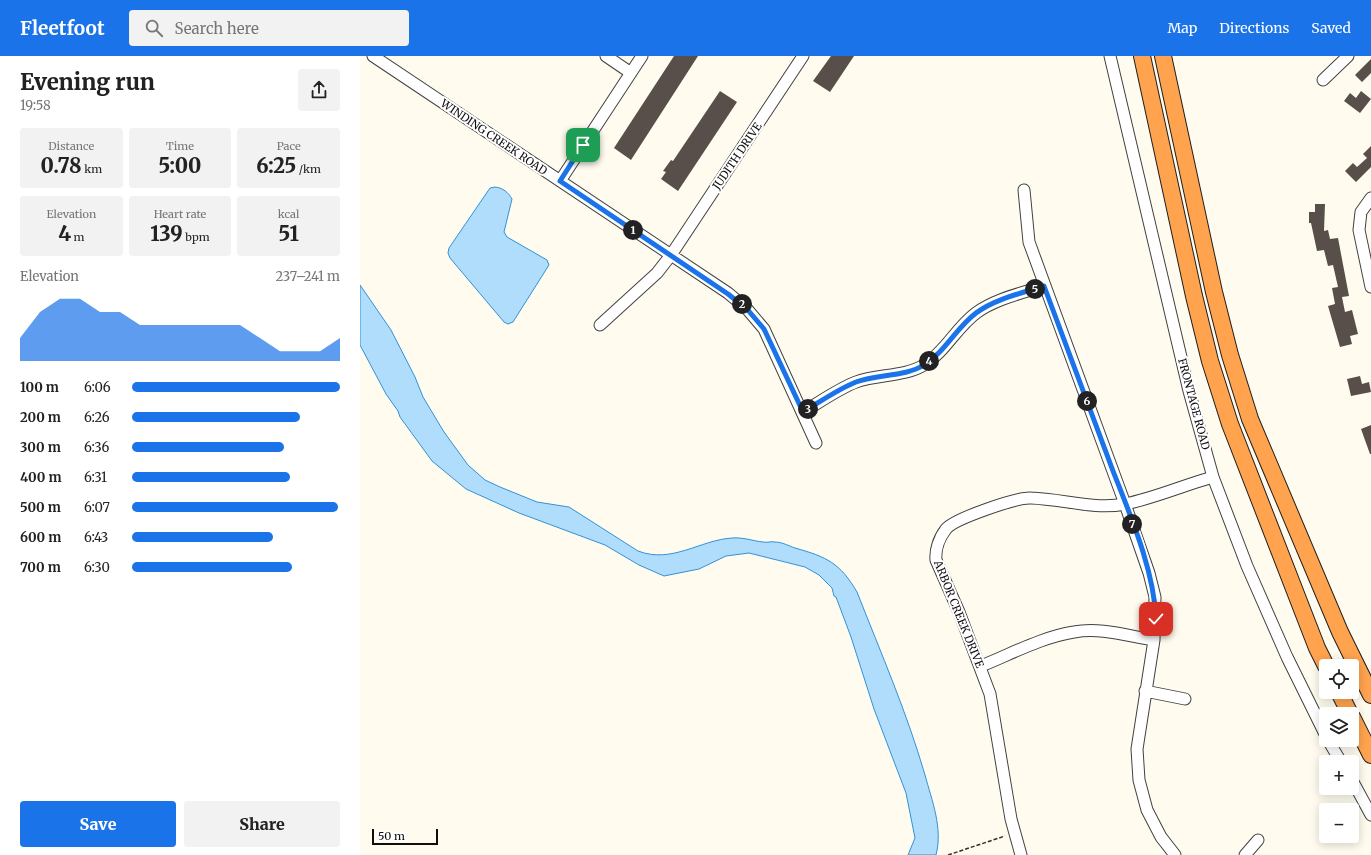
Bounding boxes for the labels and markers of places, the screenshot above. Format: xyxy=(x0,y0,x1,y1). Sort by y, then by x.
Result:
pin xyxy=(566,128,600,162)
pin: 1 xyxy=(623,220,643,240)
pin: 5 xyxy=(1025,279,1045,299)
pin: 2 xyxy=(732,294,752,314)
pin: 4 xyxy=(919,351,939,371)
pin: 6 xyxy=(1077,391,1097,411)
pin: 3 xyxy=(798,399,818,419)
pin: 7 xyxy=(1122,514,1142,534)
pin xyxy=(1139,602,1173,636)

